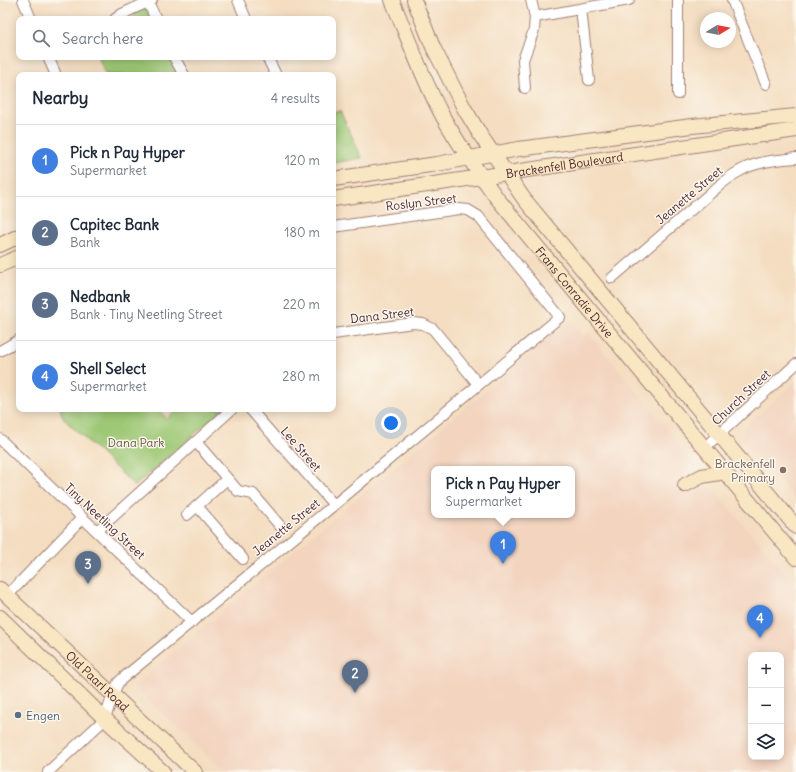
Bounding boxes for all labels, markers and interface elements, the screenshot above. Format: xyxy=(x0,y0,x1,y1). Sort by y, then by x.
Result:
north arrow xyxy=(700,12,736,48)
search box xyxy=(16,16,336,60)
icon: search xyxy=(30,27,52,49)
text: Search here xyxy=(62,29,143,48)
text: Nearby xyxy=(32,87,88,109)
text: 4 results xyxy=(271,90,320,107)
text: Pick n Pay Hyper xyxy=(70,143,185,162)
street label: Brackenfell Boulevard xyxy=(505,148,624,181)
text: 1 xyxy=(42,152,48,169)
text: 120 m xyxy=(285,152,320,169)
text: Supermarket xyxy=(70,162,147,179)
street label: Jeanette Street xyxy=(653,163,725,227)
street label: Roslyn Street xyxy=(385,190,457,214)
text: Capitec Bank xyxy=(70,215,159,234)
text: 2 xyxy=(41,224,49,241)
text: 180 m xyxy=(284,224,320,241)
text: Bank xyxy=(70,234,100,251)
street label: Frans Conradie Drive xyxy=(533,243,617,340)
text: Nedbank xyxy=(70,287,130,306)
text: 3 xyxy=(41,296,49,313)
text: 220 m xyxy=(283,296,320,313)
street label: Dana Street xyxy=(349,304,415,326)
text: Bank · Tiny Neetling Street xyxy=(70,306,223,323)
text: Shell Select xyxy=(70,359,146,378)
street label: Church Street xyxy=(709,366,773,428)
text: 4 xyxy=(41,368,49,385)
text: 280 m xyxy=(282,368,320,385)
text: Supermarket xyxy=(70,378,147,395)
your location xyxy=(381,413,401,433)
street label: Lee Street xyxy=(278,424,324,474)
park label: Dana Park xyxy=(108,435,164,450)
place label: Brackenfell Primary xyxy=(715,456,775,485)
marker: Brackenfell Primary xyxy=(778,465,788,475)
popup xyxy=(431,466,575,518)
text: Pick n Pay Hyper xyxy=(446,474,560,493)
street label: Tiny Neetling Street xyxy=(62,480,148,562)
text: Supermarket xyxy=(446,493,522,510)
street label: Jeanette Street xyxy=(249,495,323,559)
pin: 1 xyxy=(490,531,516,564)
pin: 3 xyxy=(75,551,101,584)
pin: 4 xyxy=(747,605,773,638)
street label: Old Paarl Road xyxy=(63,647,132,714)
map controls xyxy=(748,652,784,760)
button: + xyxy=(748,652,784,688)
pin: 2 xyxy=(342,660,368,693)
button: − xyxy=(748,688,784,724)
place label: Engen xyxy=(26,708,60,723)
marker: Engen xyxy=(13,710,23,720)
button: layers xyxy=(748,724,784,760)

